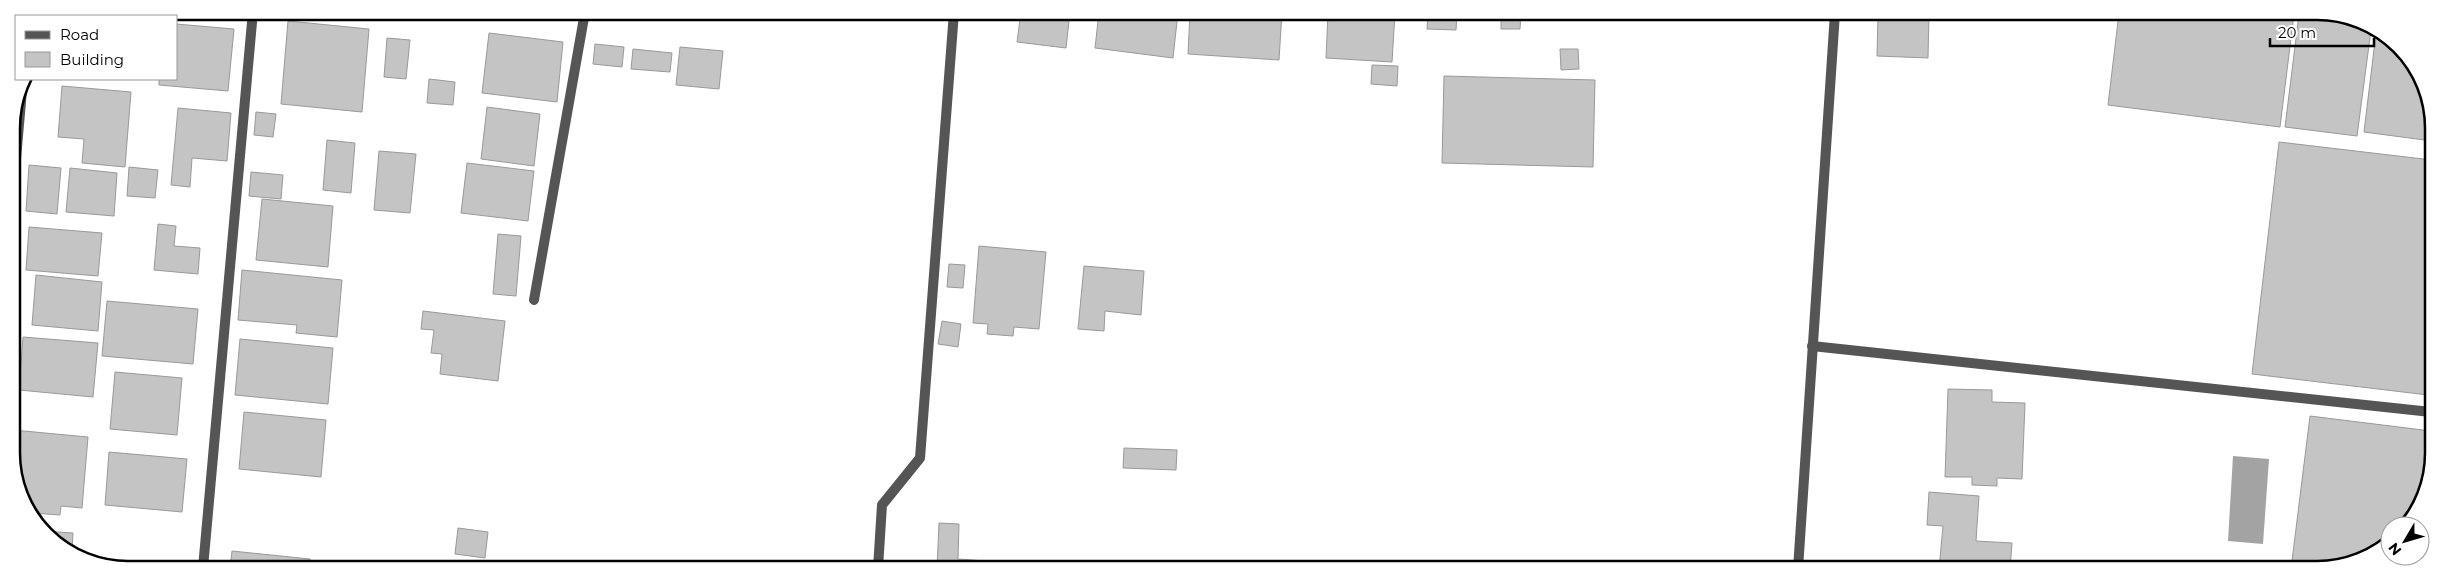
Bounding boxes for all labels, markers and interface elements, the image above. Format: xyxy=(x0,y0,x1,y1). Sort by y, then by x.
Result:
legend xyxy=(15,15,178,80)
scale bar xyxy=(2270,15,2374,47)
text: 20 m xyxy=(2278,23,2316,42)
text: Road xyxy=(60,25,99,44)
text: Building xyxy=(60,50,124,69)
north arrow xyxy=(2380,516,2430,566)
text: N xyxy=(2384,539,2405,559)

